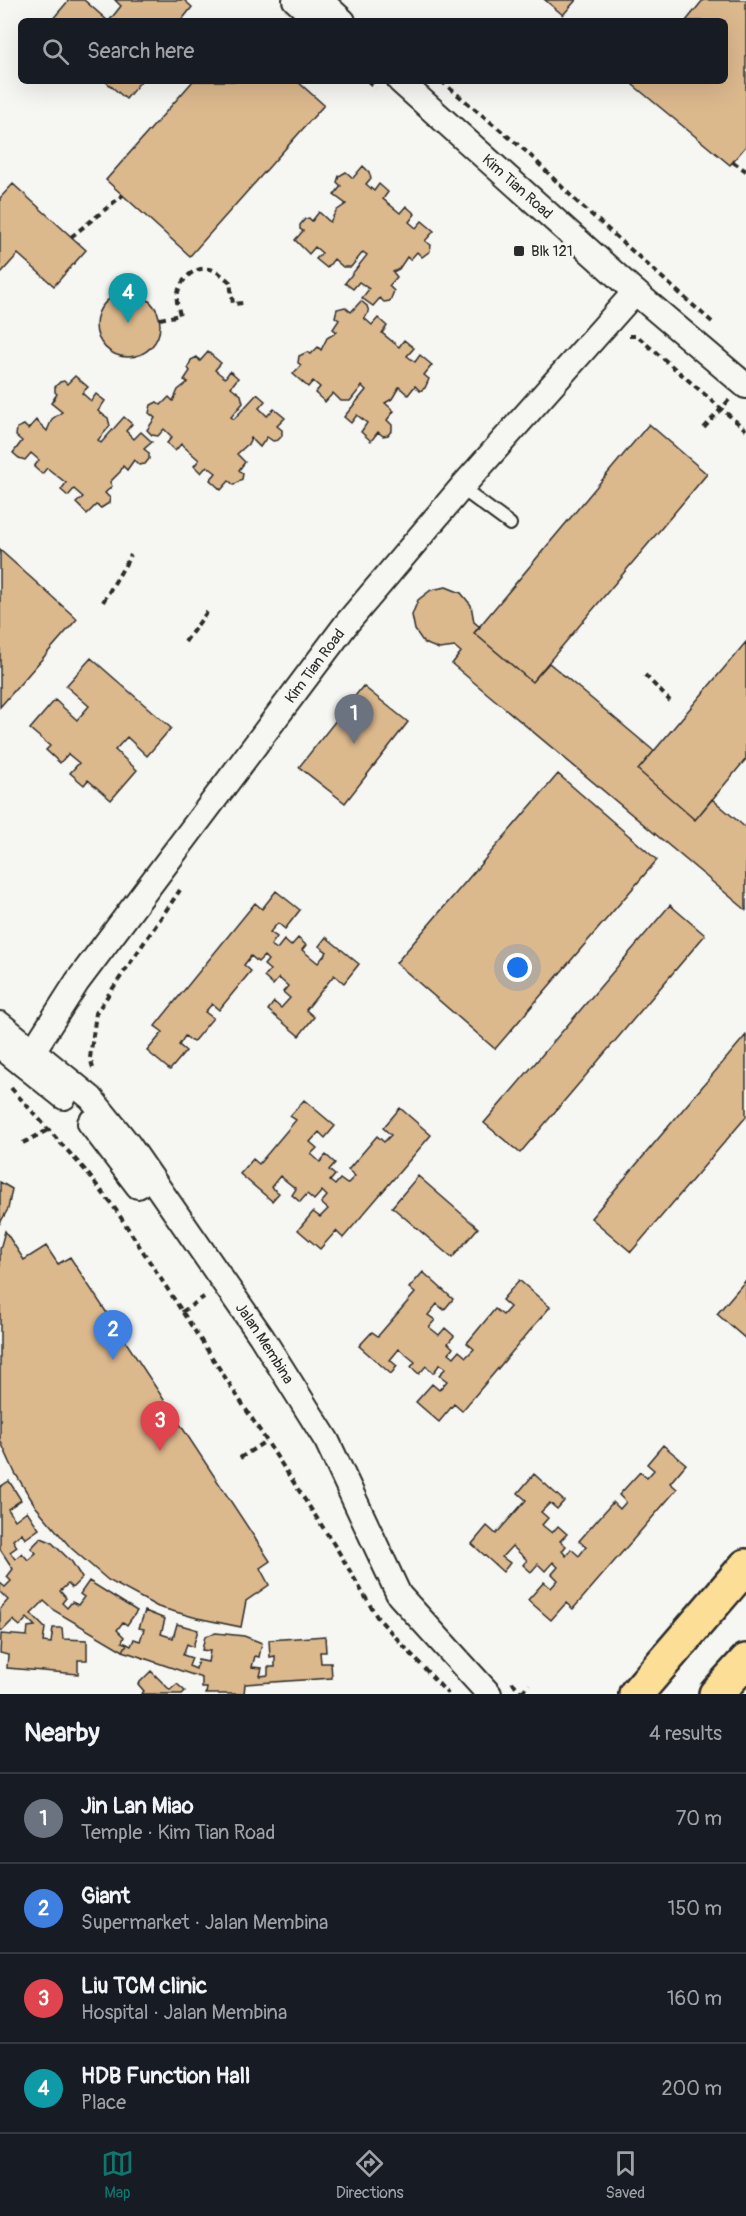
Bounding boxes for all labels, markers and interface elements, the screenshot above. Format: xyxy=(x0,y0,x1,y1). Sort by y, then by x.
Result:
search box xyxy=(18,18,728,84)
icon: search xyxy=(39,35,72,68)
text: Search here xyxy=(87,37,194,65)
street label: Kim Tian Road xyxy=(478,150,556,224)
place label: Blk 121 xyxy=(531,242,573,261)
marker: Blk 121 xyxy=(512,244,526,258)
pin: 4 xyxy=(108,274,148,323)
street label: Kim Tian Road xyxy=(281,625,349,707)
pin: 1 xyxy=(334,694,374,744)
your location xyxy=(503,953,532,982)
street label: Jalan Membina xyxy=(231,1299,298,1387)
pin: 2 xyxy=(94,1310,132,1360)
pin: 3 xyxy=(140,1402,180,1451)
text: Nearby xyxy=(24,1717,100,1749)
text: 4 results xyxy=(649,1721,722,1746)
text: Jin Lan Miao xyxy=(81,1792,193,1820)
text: 1 xyxy=(40,1806,47,1831)
text: 70 m xyxy=(676,1806,722,1831)
text: Temple · Kim Tian Road xyxy=(81,1820,275,1845)
text: Giant xyxy=(81,1882,130,1910)
text: 2 xyxy=(38,1896,49,1921)
text: 150 m xyxy=(668,1896,722,1921)
text: Supermarket · Jalan Membina xyxy=(81,1910,328,1935)
text: Liu TCM clinic xyxy=(81,1972,207,2000)
text: 3 xyxy=(38,1986,49,2011)
text: 160 m xyxy=(667,1986,722,2011)
text: Hospital · Jalan Membina xyxy=(81,2000,287,2025)
text: HDB Function Hall xyxy=(81,2062,250,2090)
text: 4 xyxy=(38,2076,49,2101)
text: 200 m xyxy=(661,2076,722,2101)
text: Place xyxy=(81,2090,126,2115)
tab: Map xyxy=(101,2147,134,2203)
tab: Directions xyxy=(336,2147,404,2203)
tab: Saved xyxy=(605,2147,645,2203)

